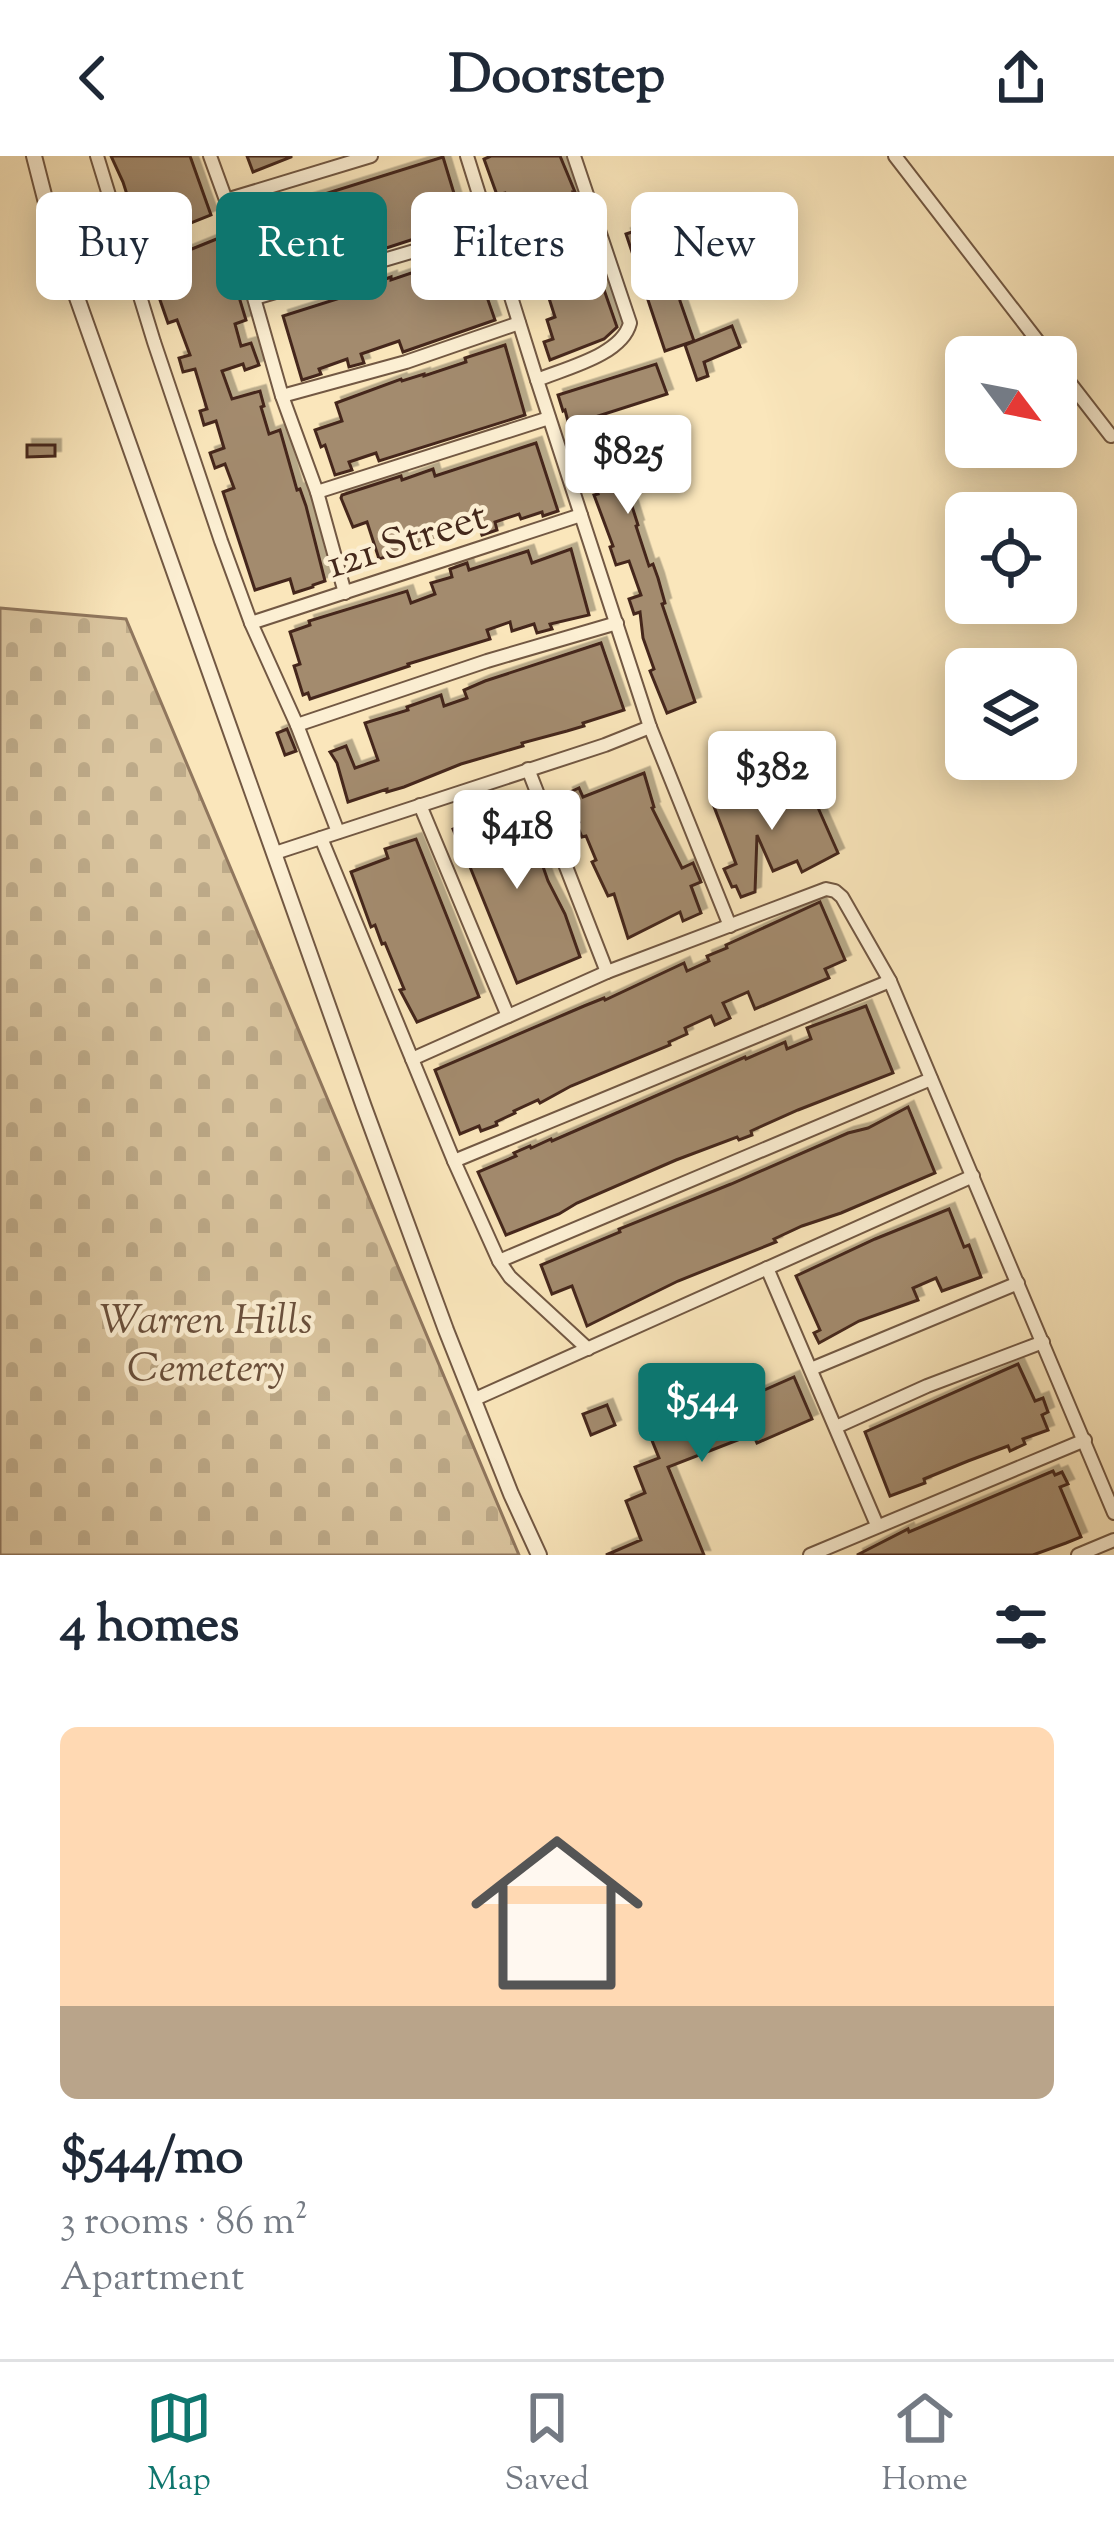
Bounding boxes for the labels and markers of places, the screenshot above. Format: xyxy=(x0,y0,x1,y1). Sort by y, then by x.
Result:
pin: $825 xyxy=(557,415,699,517)
pin: $382 xyxy=(701,731,843,833)
pin: $418 xyxy=(446,790,588,892)
pin: $544 xyxy=(631,1363,773,1465)

